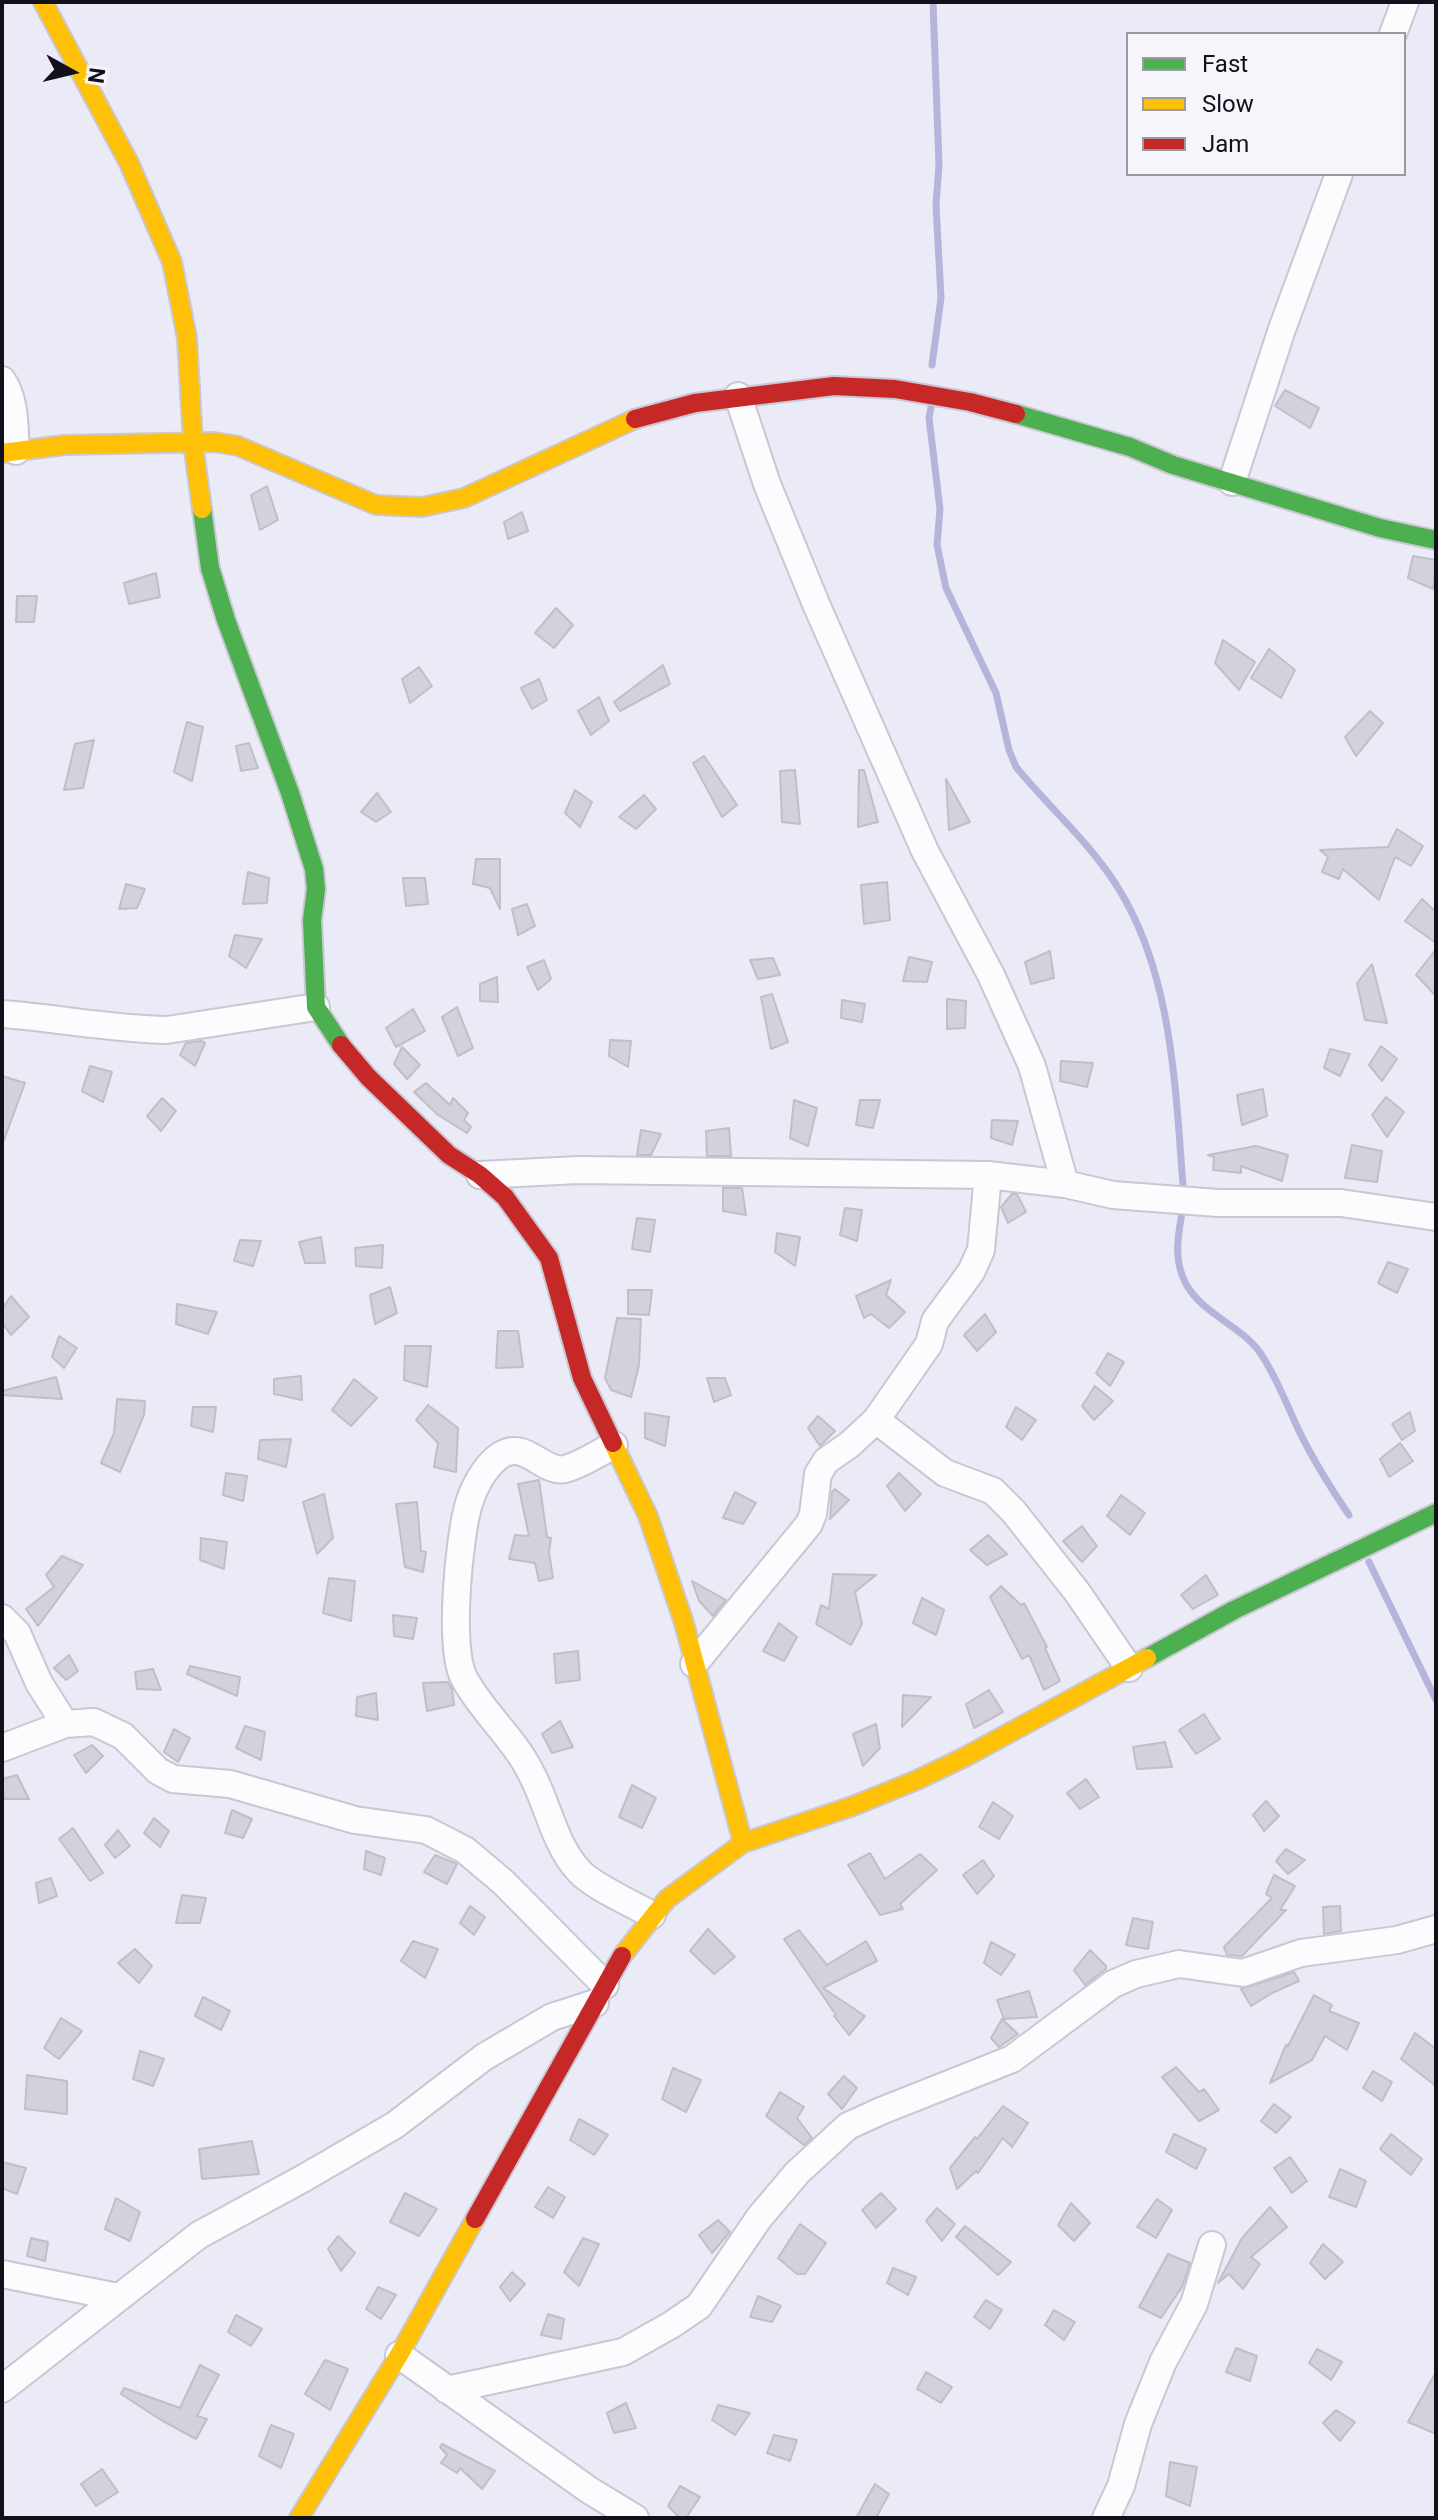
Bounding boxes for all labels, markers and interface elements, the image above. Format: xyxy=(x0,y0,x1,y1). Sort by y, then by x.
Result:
north arrow xyxy=(32,32,112,112)
legend xyxy=(1126,32,1406,176)
text: Fast xyxy=(1202,50,1248,78)
text: N xyxy=(83,66,110,85)
text: Slow xyxy=(1202,90,1254,118)
text: Jam xyxy=(1202,130,1249,158)

